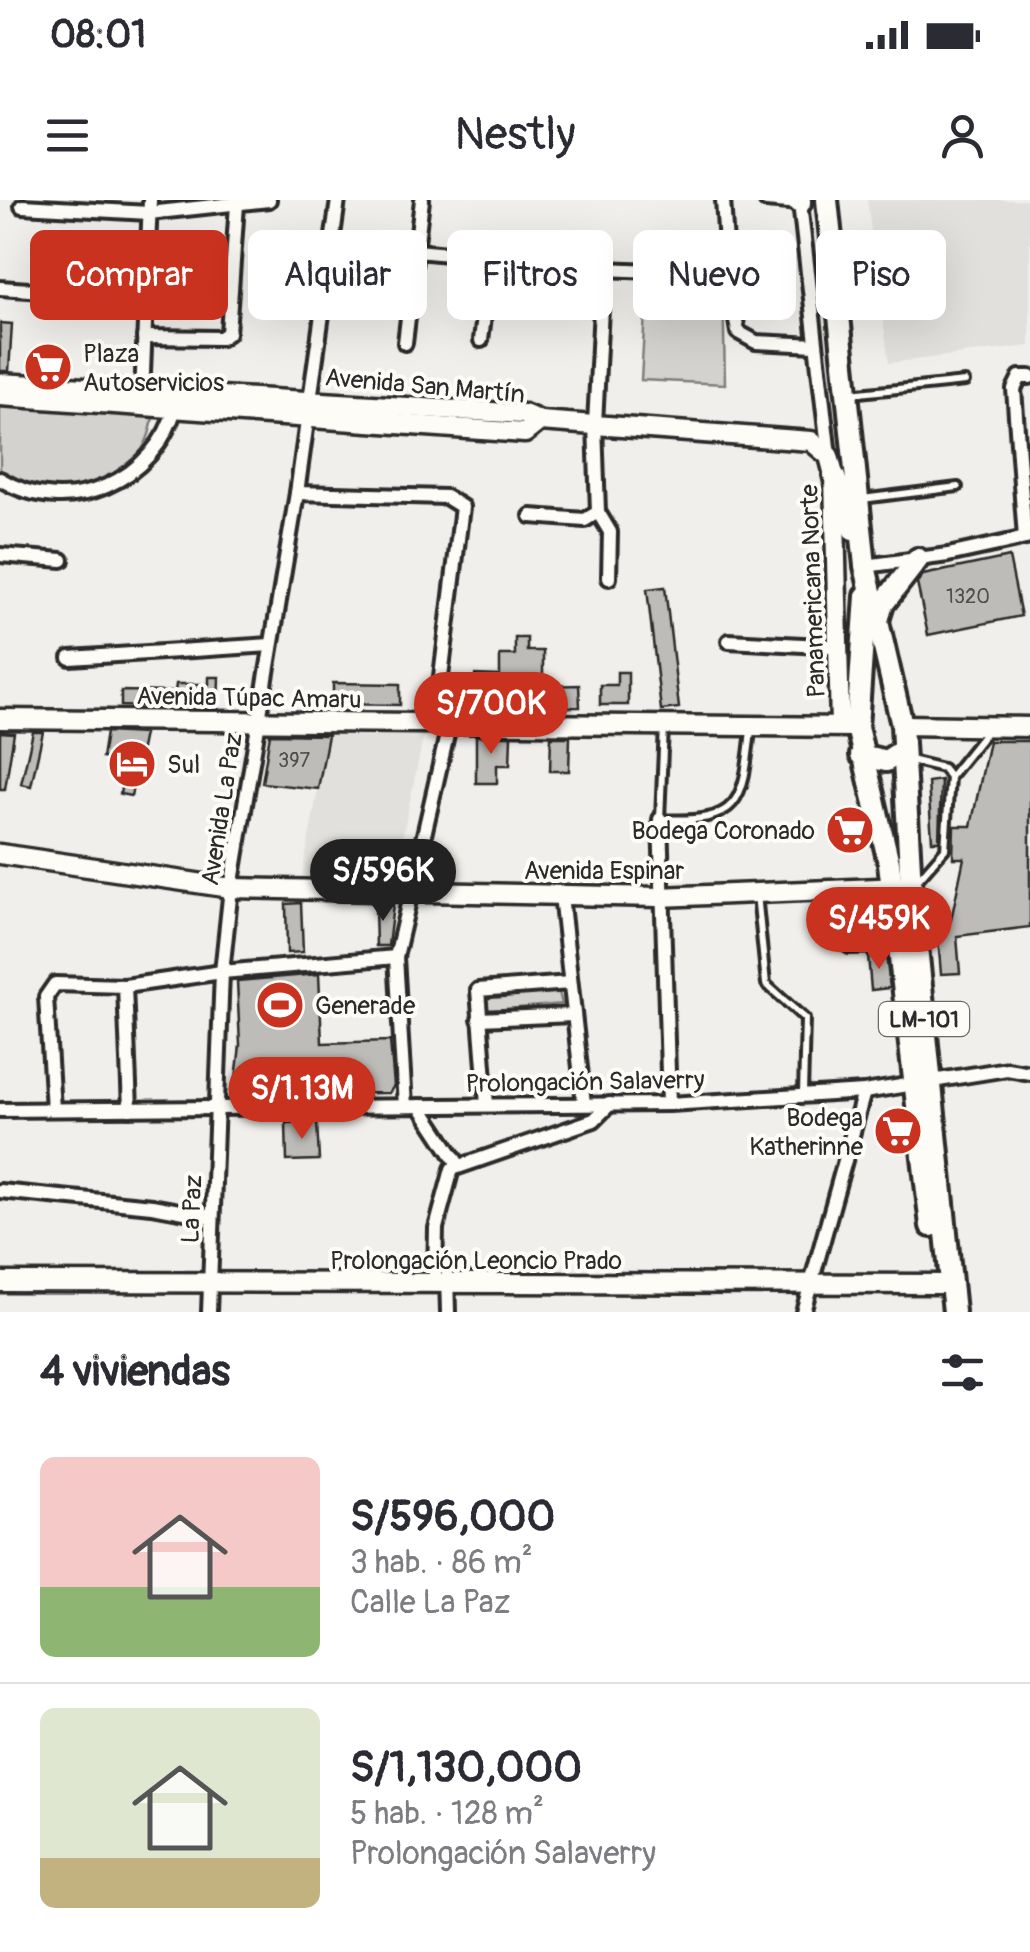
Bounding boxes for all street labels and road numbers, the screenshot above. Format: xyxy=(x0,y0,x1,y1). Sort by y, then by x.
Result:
street label: Avenida San Martín xyxy=(324,362,526,411)
street label: Panamericana Norte xyxy=(794,483,833,698)
street label: Avenida Túpac Amaru xyxy=(136,681,362,716)
street label: Avenida La Paz xyxy=(195,731,250,888)
street label: Avenida Espinar xyxy=(524,856,684,887)
road number: LM-101 xyxy=(879,1002,969,1036)
street label: Prolongación Salaverry xyxy=(465,1065,705,1100)
street label: La Paz xyxy=(175,1174,210,1244)
street label: Prolongación Leoncio Prado xyxy=(330,1246,622,1277)

